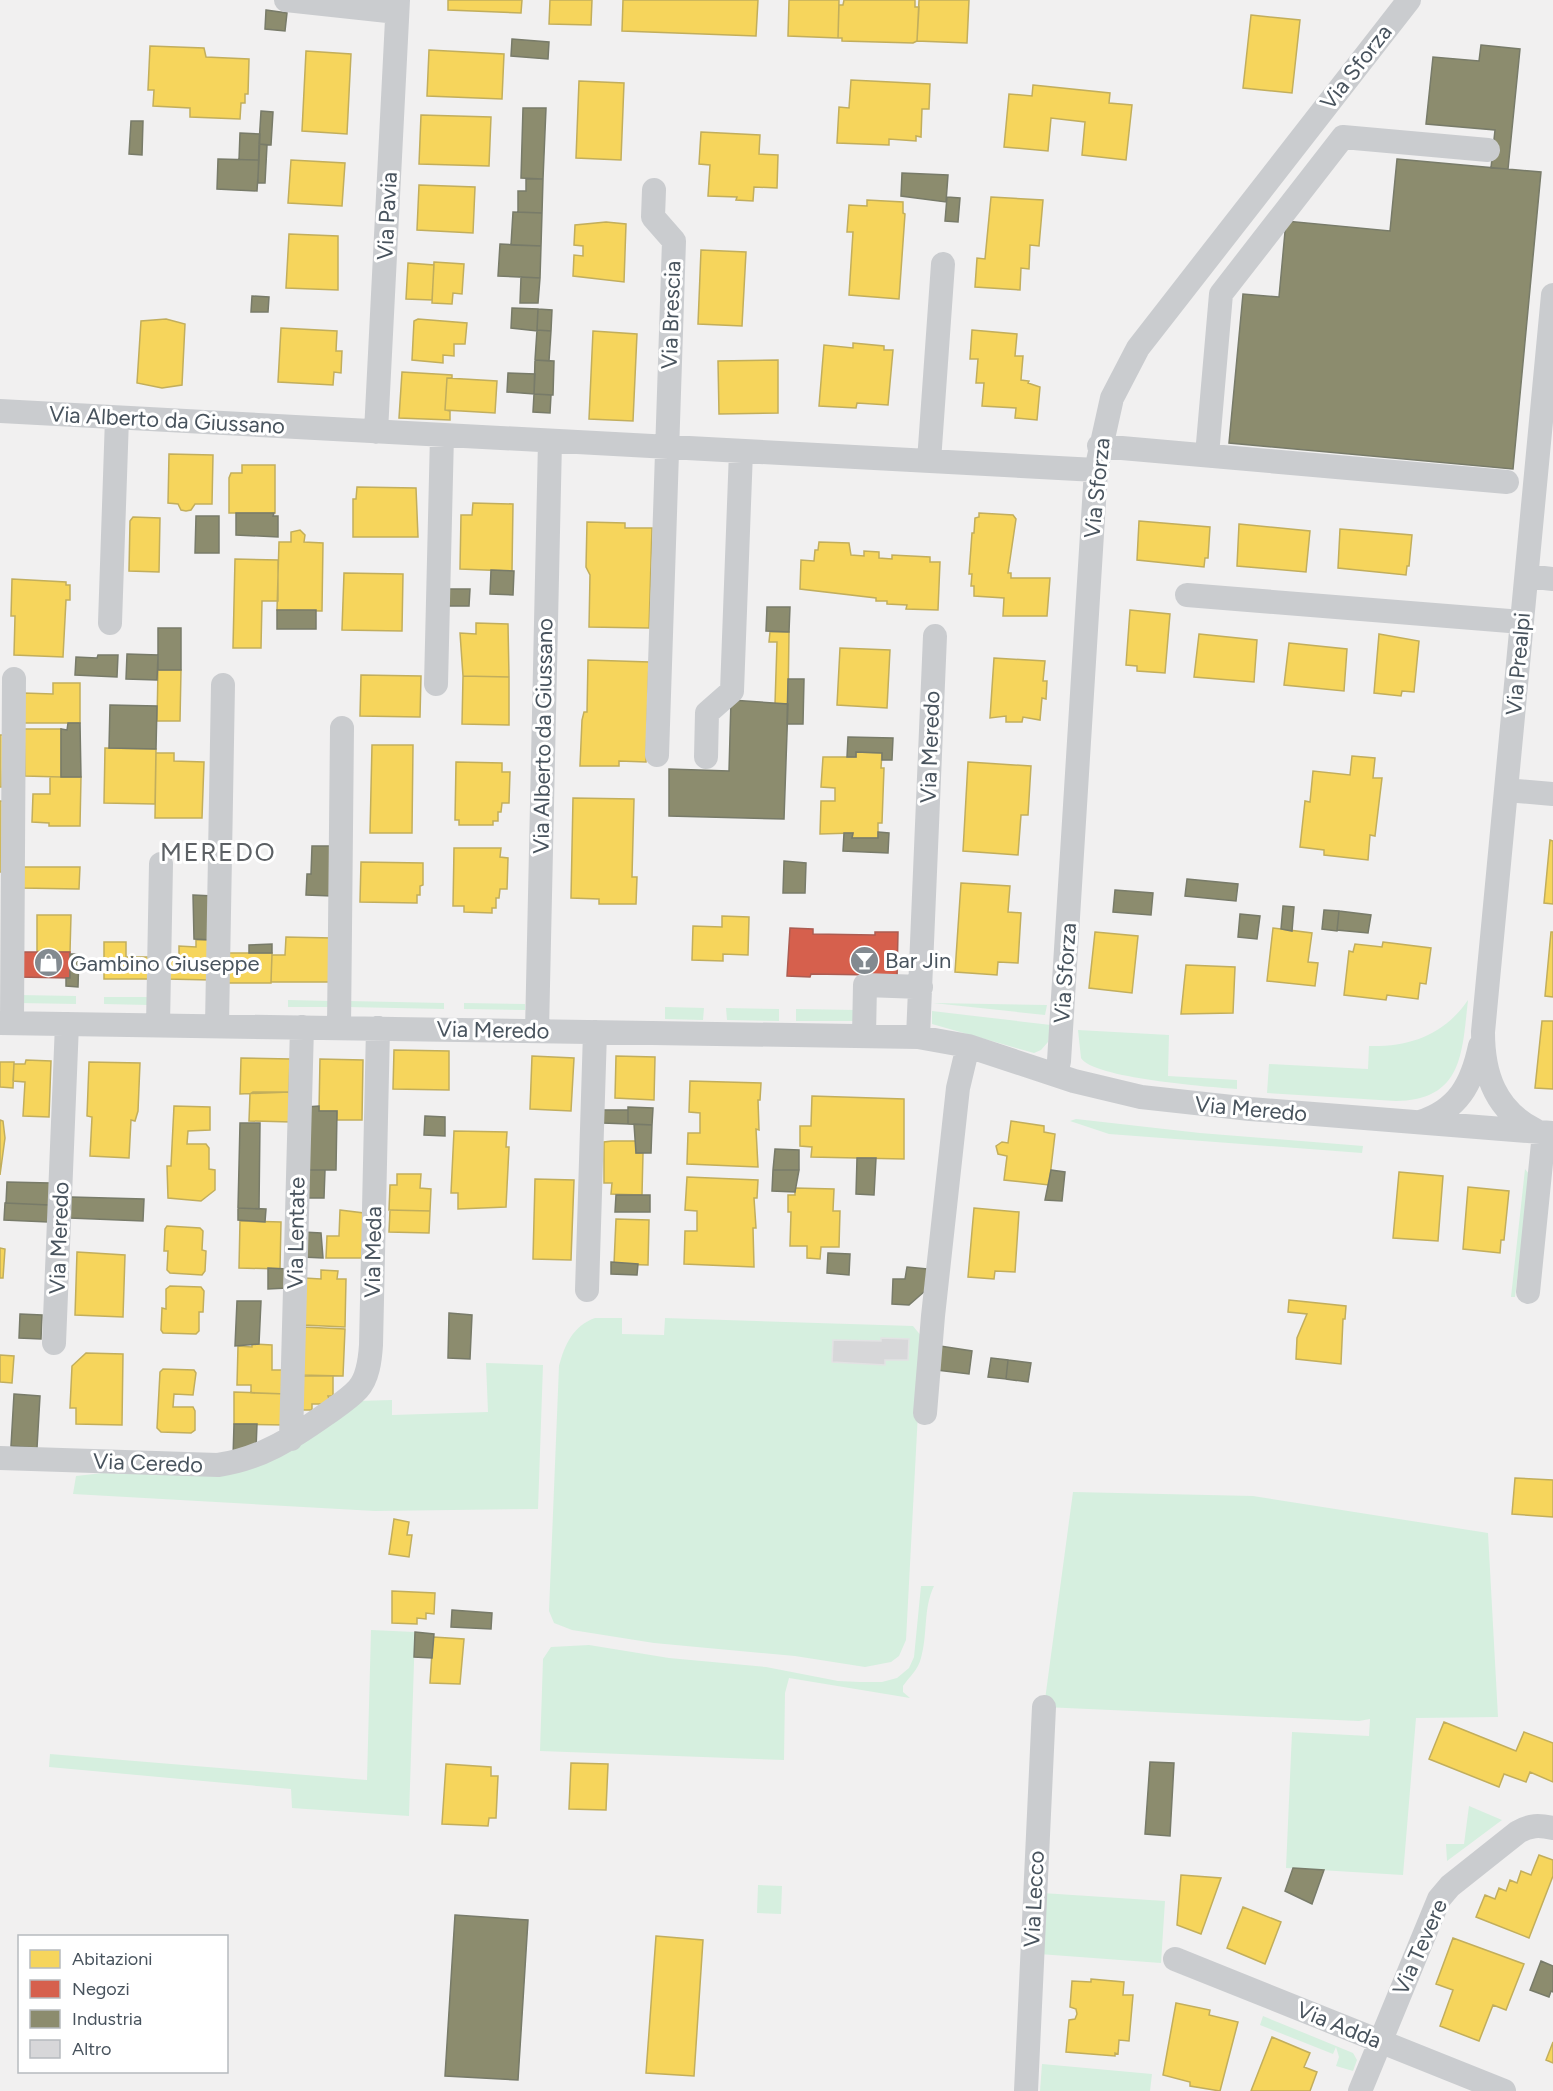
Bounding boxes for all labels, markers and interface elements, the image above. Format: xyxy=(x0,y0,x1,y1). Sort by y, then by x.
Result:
street label: Via Sforza xyxy=(1314,19,1398,115)
street label: Via Pavia xyxy=(371,171,403,261)
street label: Via Brescia xyxy=(656,260,686,370)
street label: Via Alberto da Giussano xyxy=(48,400,286,440)
street label: Via Sforza xyxy=(1078,436,1116,540)
street label: Via Prealpi xyxy=(1500,611,1536,717)
street label: Via Alberto da Giussano xyxy=(527,618,559,854)
street label: Via Meredo xyxy=(915,690,945,804)
district label: MEREDO xyxy=(160,836,276,868)
street label: Via Sforza xyxy=(1048,922,1082,1024)
bar icon: Bar Jin xyxy=(848,944,880,976)
shop icon: Gambino Giuseppe xyxy=(33,947,65,979)
place label: Bar Jin xyxy=(885,947,951,974)
place label: Gambino Giuseppe xyxy=(70,950,260,977)
street label: Via Meredo xyxy=(436,1016,550,1044)
street label: Via Meredo xyxy=(1194,1091,1308,1127)
street label: Via Lentate xyxy=(282,1177,310,1289)
street label: Via Meredo xyxy=(44,1181,74,1295)
street label: Via Meda xyxy=(359,1206,387,1298)
street label: Via Ceredo xyxy=(93,1448,203,1478)
street label: Via Lecco xyxy=(1018,1850,1050,1948)
street label: Via Tevere xyxy=(1387,1895,1453,1999)
legend xyxy=(18,1935,228,2073)
text: Abitazioni xyxy=(72,1948,153,1970)
text: Negozi xyxy=(72,1978,130,2000)
street label: Via Adda xyxy=(1293,1996,1385,2054)
text: Industria xyxy=(72,2008,142,2030)
text: Altro xyxy=(72,2038,111,2060)

